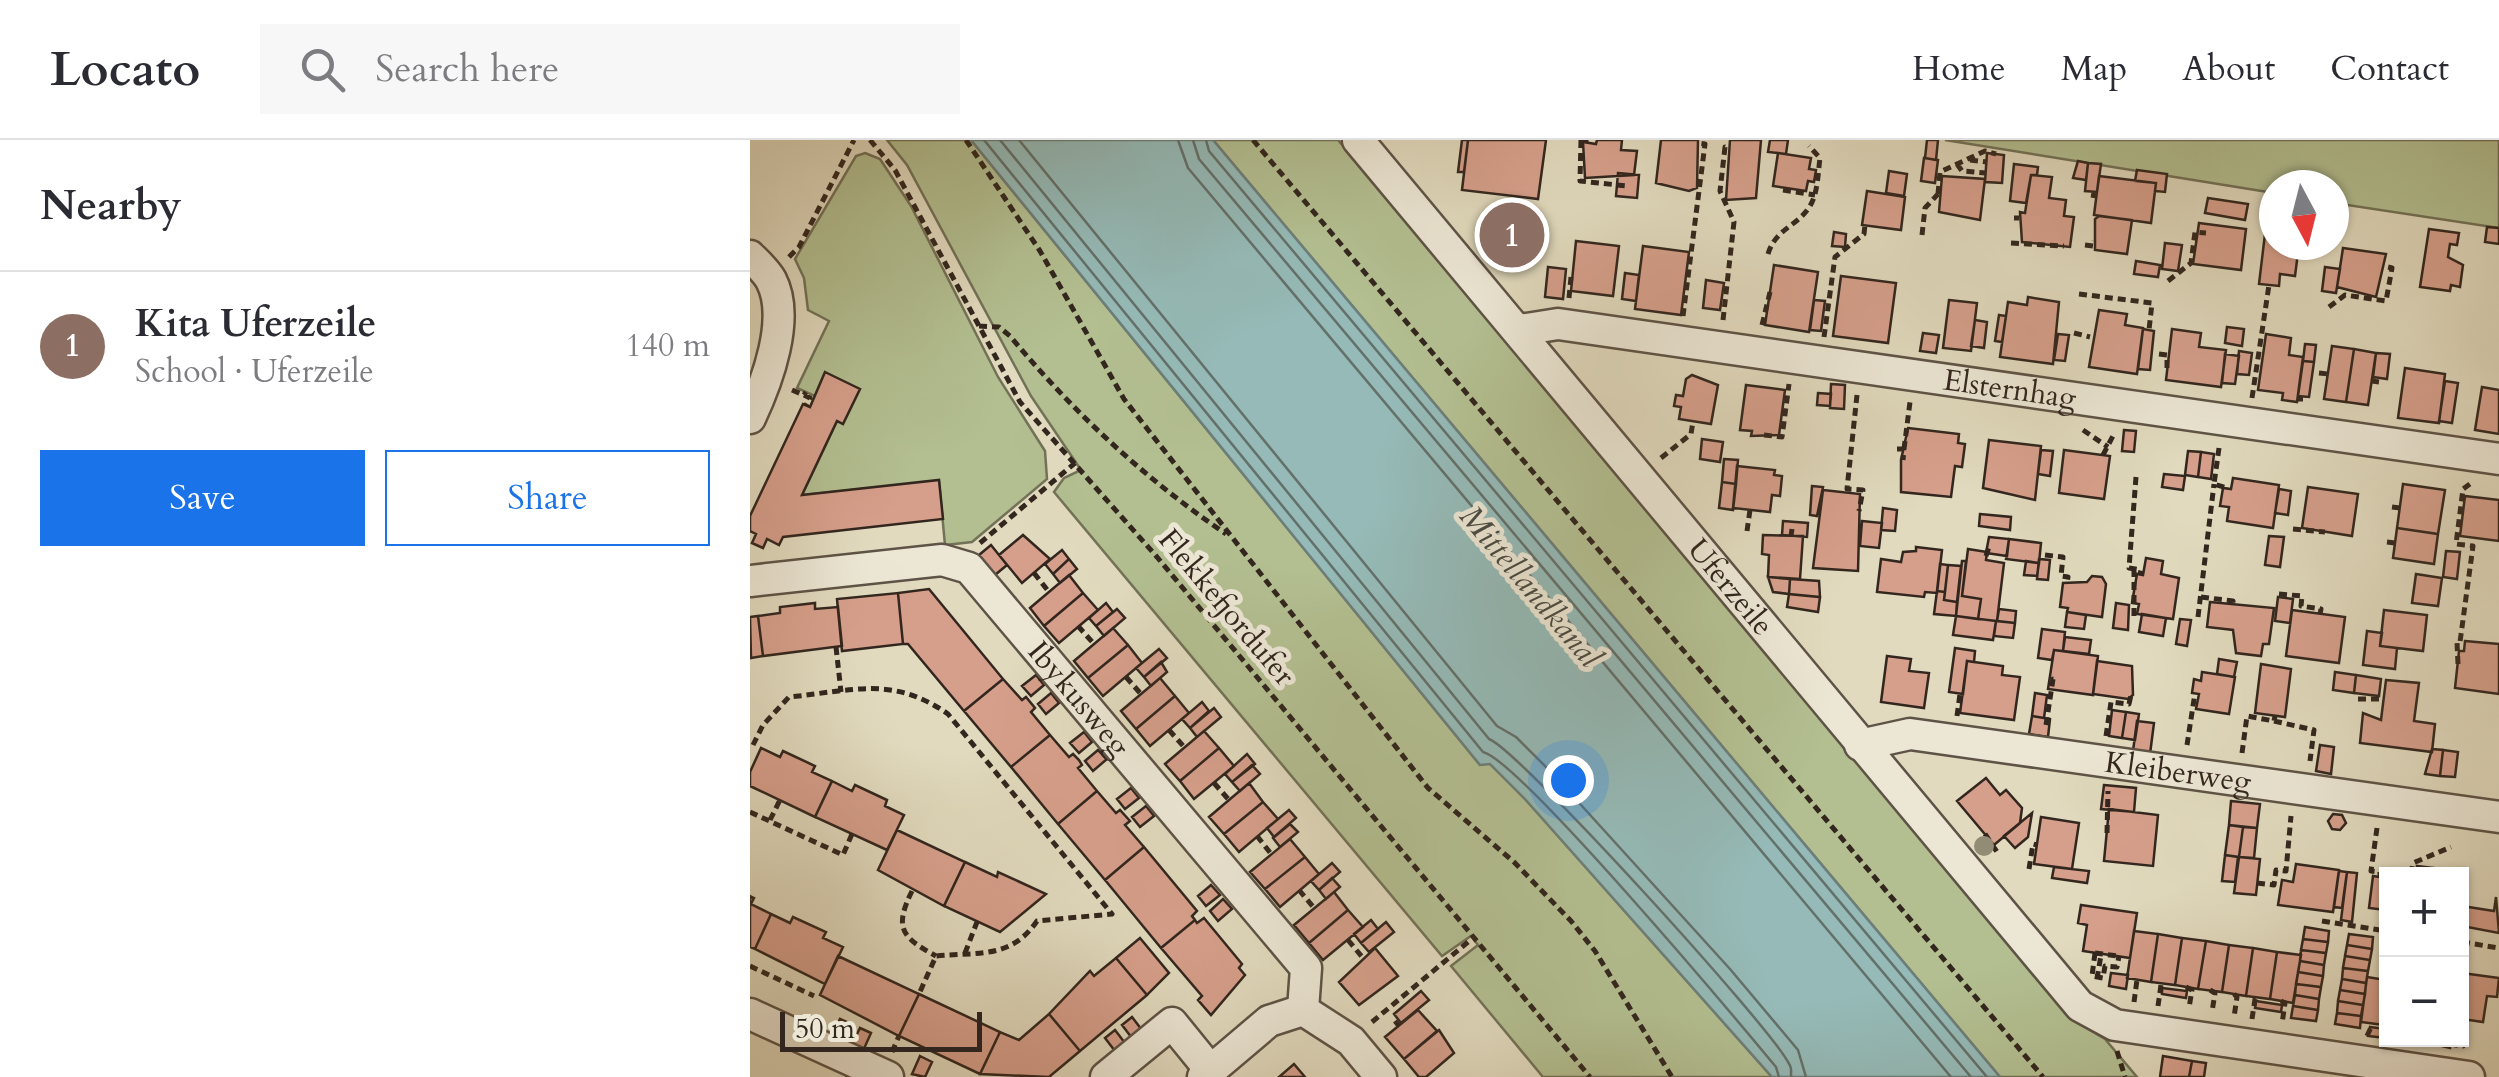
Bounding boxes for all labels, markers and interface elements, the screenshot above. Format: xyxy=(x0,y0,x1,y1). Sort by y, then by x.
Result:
search box xyxy=(260,24,960,114)
text: Locato xyxy=(50,37,200,102)
icon: search xyxy=(295,42,350,97)
text: Search here xyxy=(375,43,559,95)
text: Home xyxy=(1912,45,2006,93)
text: Map xyxy=(2061,45,2127,93)
text: About xyxy=(2182,45,2275,93)
text: Contact xyxy=(2330,45,2449,93)
north arrow xyxy=(2259,170,2349,260)
text: Nearby xyxy=(40,177,182,234)
pin: 1 xyxy=(1480,198,1544,272)
text: Kita Uferzeile xyxy=(135,298,376,350)
text: 1 xyxy=(64,324,81,368)
text: 140 m xyxy=(625,324,710,368)
text: School · Uferzeile xyxy=(135,350,374,394)
street label: Elsternhag xyxy=(1941,360,2079,419)
button: Save xyxy=(40,450,365,546)
button: Share xyxy=(385,450,710,546)
water label: Mittellandkanal xyxy=(1449,496,1612,678)
street label: Flekkefjordufer xyxy=(1149,520,1304,694)
street label: Uferzeile xyxy=(1678,530,1783,645)
street label: Ibykusweg xyxy=(1018,632,1139,765)
street label: Kleiberweg xyxy=(2102,742,2254,803)
your location xyxy=(1543,755,1594,806)
map controls xyxy=(2379,867,2469,1047)
button: + xyxy=(2379,867,2469,957)
button: − xyxy=(2379,957,2469,1047)
scale bar xyxy=(780,1007,982,1052)
text: 50 m xyxy=(795,1010,855,1048)

